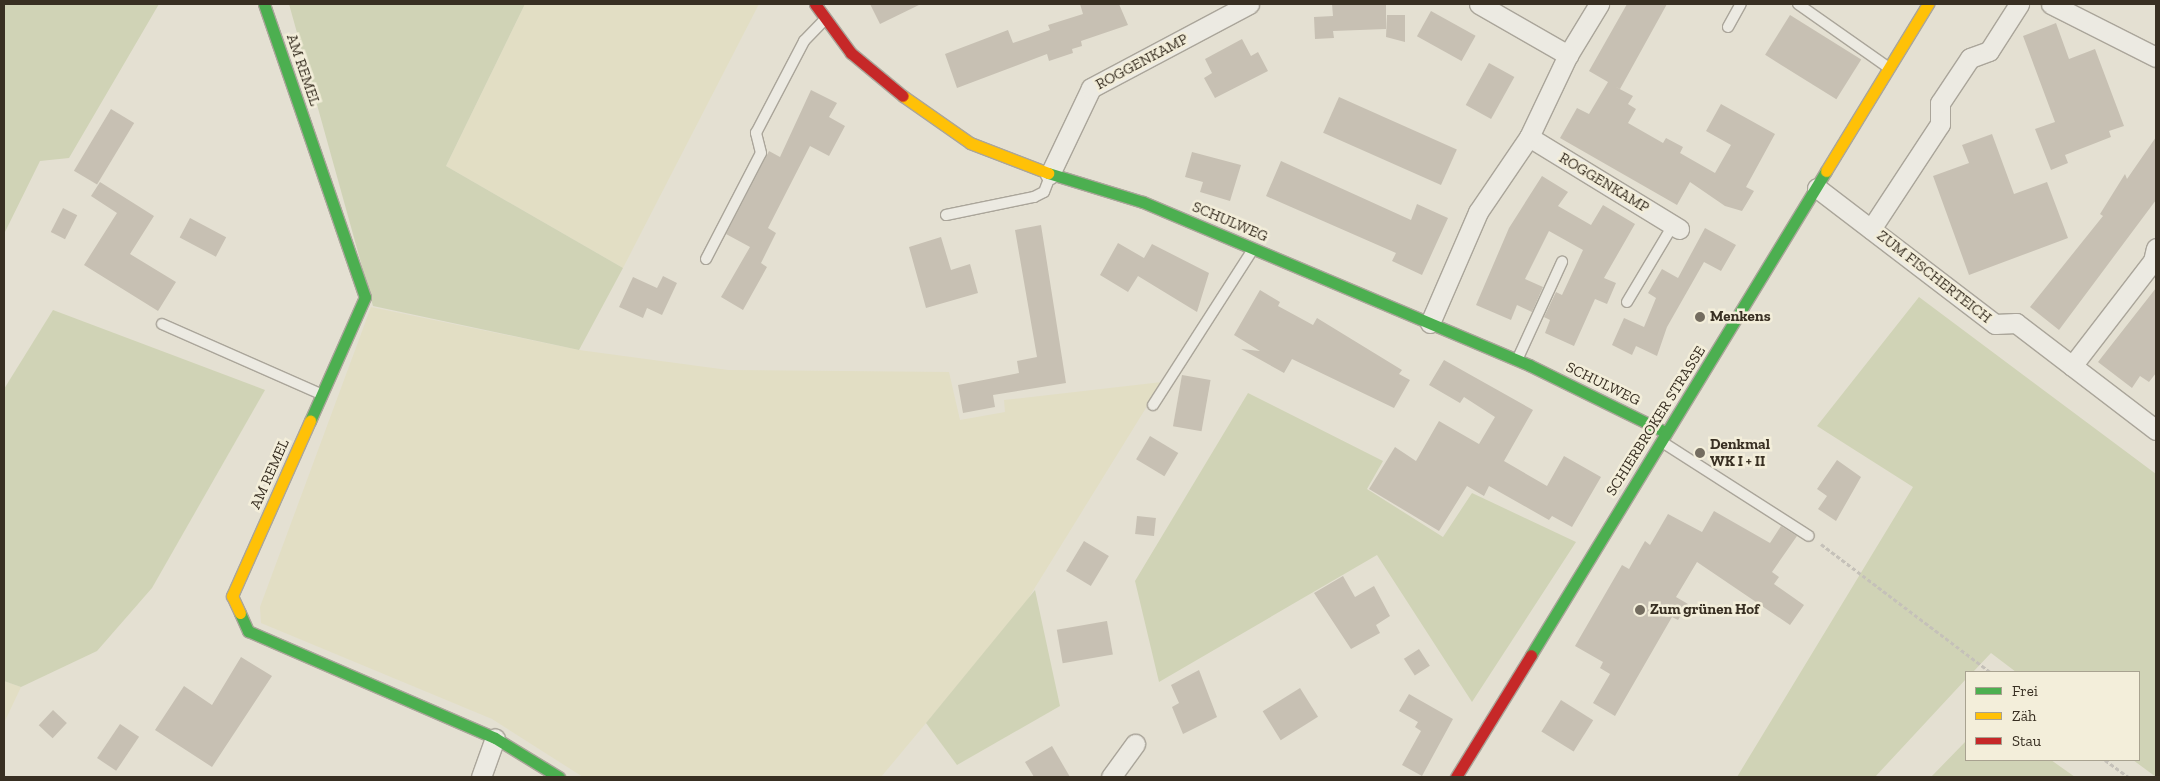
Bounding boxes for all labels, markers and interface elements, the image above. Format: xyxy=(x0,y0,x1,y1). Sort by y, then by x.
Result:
street label: ROGGENKAMP xyxy=(1093,30,1191,94)
street label: AM REMEL xyxy=(282,32,324,108)
street label: ROGGENKAMP xyxy=(1556,149,1652,217)
street label: SCHULWEG xyxy=(1189,198,1271,246)
street label: ZUM FISCHERTEICH xyxy=(1873,227,1995,327)
place label: Menkens xyxy=(1710,308,1771,326)
marker: Menkens xyxy=(1694,311,1706,323)
street label: SCHIERBROKER STRASSE xyxy=(1603,343,1709,499)
street label: SCHULWEG xyxy=(1563,358,1643,410)
place label: Denkmal WK I + II xyxy=(1710,435,1770,470)
street label: AM REMEL xyxy=(247,436,293,512)
marker: Denkmal WK I + II xyxy=(1694,447,1706,459)
place label: Zum grünen Hof xyxy=(1650,601,1759,619)
marker: Zum grünen Hof xyxy=(1634,604,1646,616)
legend xyxy=(1965,671,2140,761)
text: Frei xyxy=(2012,682,2038,700)
text: Zäh xyxy=(2012,707,2036,725)
text: Stau xyxy=(2012,732,2041,750)

